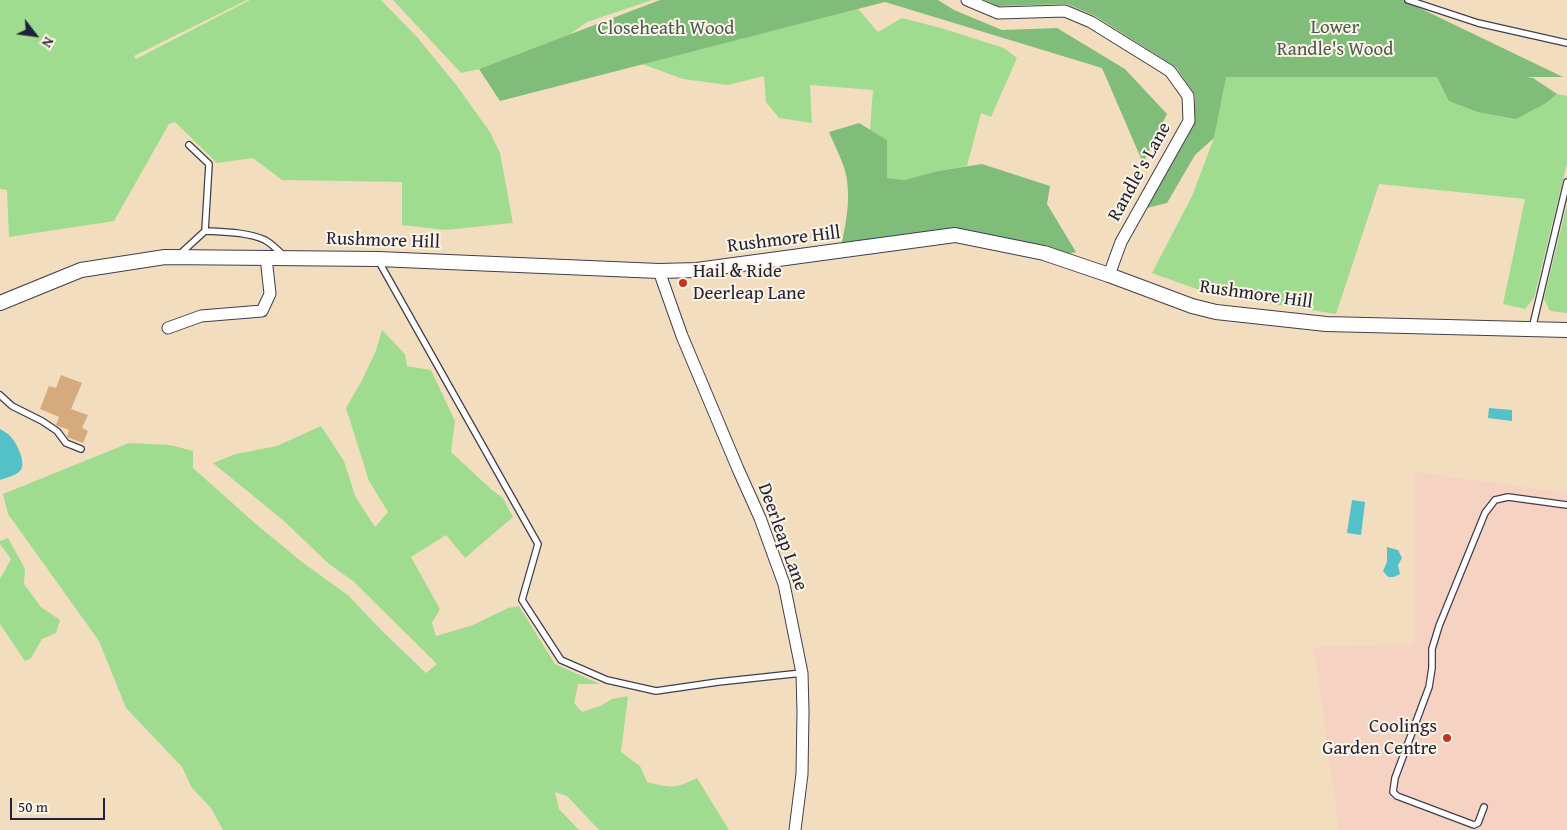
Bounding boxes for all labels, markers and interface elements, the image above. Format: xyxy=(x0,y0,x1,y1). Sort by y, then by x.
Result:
north arrow xyxy=(10,10,60,60)
park label: Lower Randle's Wood xyxy=(1277,17,1393,61)
park label: Closeheath Wood xyxy=(598,18,734,40)
text: N xyxy=(37,33,59,52)
street label: Randle's Lane xyxy=(1104,119,1176,225)
street label: Rushmore Hill xyxy=(726,222,842,258)
street label: Rushmore Hill xyxy=(326,228,440,254)
place label: Hail & Ride Deerleap Lane xyxy=(693,261,806,305)
street label: Rushmore Hill xyxy=(1198,276,1314,314)
marker: Hail & Ride Deerleap Lane xyxy=(677,277,689,289)
street label: Deerleap Lane xyxy=(752,480,812,594)
place label: Coolings Garden Centre xyxy=(1322,716,1437,760)
marker: Coolings Garden Centre xyxy=(1441,732,1453,744)
scale bar xyxy=(12,788,108,820)
text: 50 m xyxy=(18,796,48,817)

